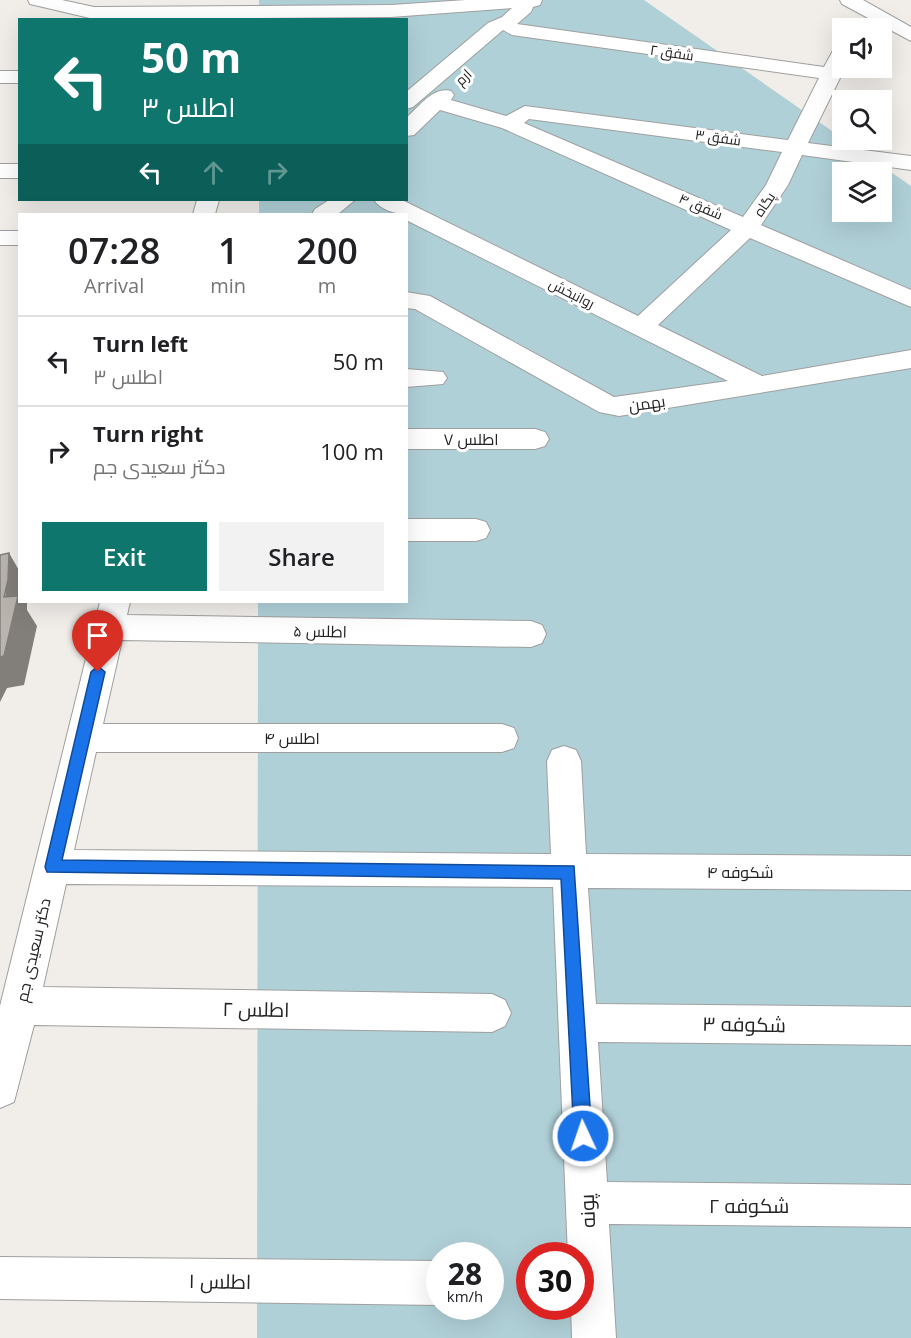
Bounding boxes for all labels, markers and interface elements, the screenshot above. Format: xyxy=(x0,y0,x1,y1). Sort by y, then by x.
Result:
map controls xyxy=(832,18,892,222)
button: sound xyxy=(832,18,892,78)
text: 50 m xyxy=(141,28,241,85)
street label: شفق ۲ xyxy=(649,40,695,64)
icon: left xyxy=(42,42,120,120)
street label: ارم xyxy=(451,65,476,90)
text: اطلس ۳ xyxy=(141,88,236,125)
button: search xyxy=(832,90,892,150)
street label: شفق ۳ xyxy=(694,124,742,150)
icon: left xyxy=(134,156,167,189)
icon: ahead xyxy=(197,156,230,189)
icon: right xyxy=(260,156,293,189)
button: layers xyxy=(832,162,892,222)
street label: شفق ۴ xyxy=(676,188,726,224)
street label: پگاه xyxy=(749,188,780,221)
text: 07:28 xyxy=(68,226,160,275)
text: 1 xyxy=(218,226,239,275)
text: 200 xyxy=(296,226,358,275)
text: Arrival xyxy=(84,272,144,299)
text: min xyxy=(210,272,246,299)
text: m xyxy=(318,272,336,299)
street label: روانبخش xyxy=(546,273,598,313)
text: Turn left xyxy=(93,328,188,358)
icon: left xyxy=(42,345,75,378)
text: 50 m xyxy=(333,346,384,376)
text: اطلس ۳ xyxy=(93,363,163,390)
street label: بهمن xyxy=(627,390,667,416)
text: Turn right xyxy=(93,418,204,448)
street label: اطلس ۷ xyxy=(443,428,499,450)
icon: right xyxy=(42,435,75,468)
text: 100 m xyxy=(320,436,384,466)
text: دکتر سعیدی جم xyxy=(93,453,225,480)
button: Exit xyxy=(42,522,207,591)
button: Share xyxy=(219,522,384,591)
pin xyxy=(72,610,123,672)
icon: arrive xyxy=(81,619,114,652)
street label: اطلس ۵ xyxy=(293,620,347,642)
street label: اطلس ۴ xyxy=(264,727,320,749)
street label: شکوفه ۴ xyxy=(707,861,773,883)
street label: دکتر سعیدی جم xyxy=(10,896,57,1004)
street label: اطلس ۲ xyxy=(222,995,290,1023)
street label: شکوفه ۳ xyxy=(702,1010,786,1038)
position arrow xyxy=(551,1104,615,1168)
street label: شکوفه ۲ xyxy=(709,1192,789,1219)
street label: پونه xyxy=(573,1193,601,1229)
speed limit sign: 30 xyxy=(516,1242,594,1320)
text: 28 xyxy=(448,1253,482,1294)
street label: اطلس ۱ xyxy=(188,1267,252,1295)
text: km/h xyxy=(447,1286,483,1306)

